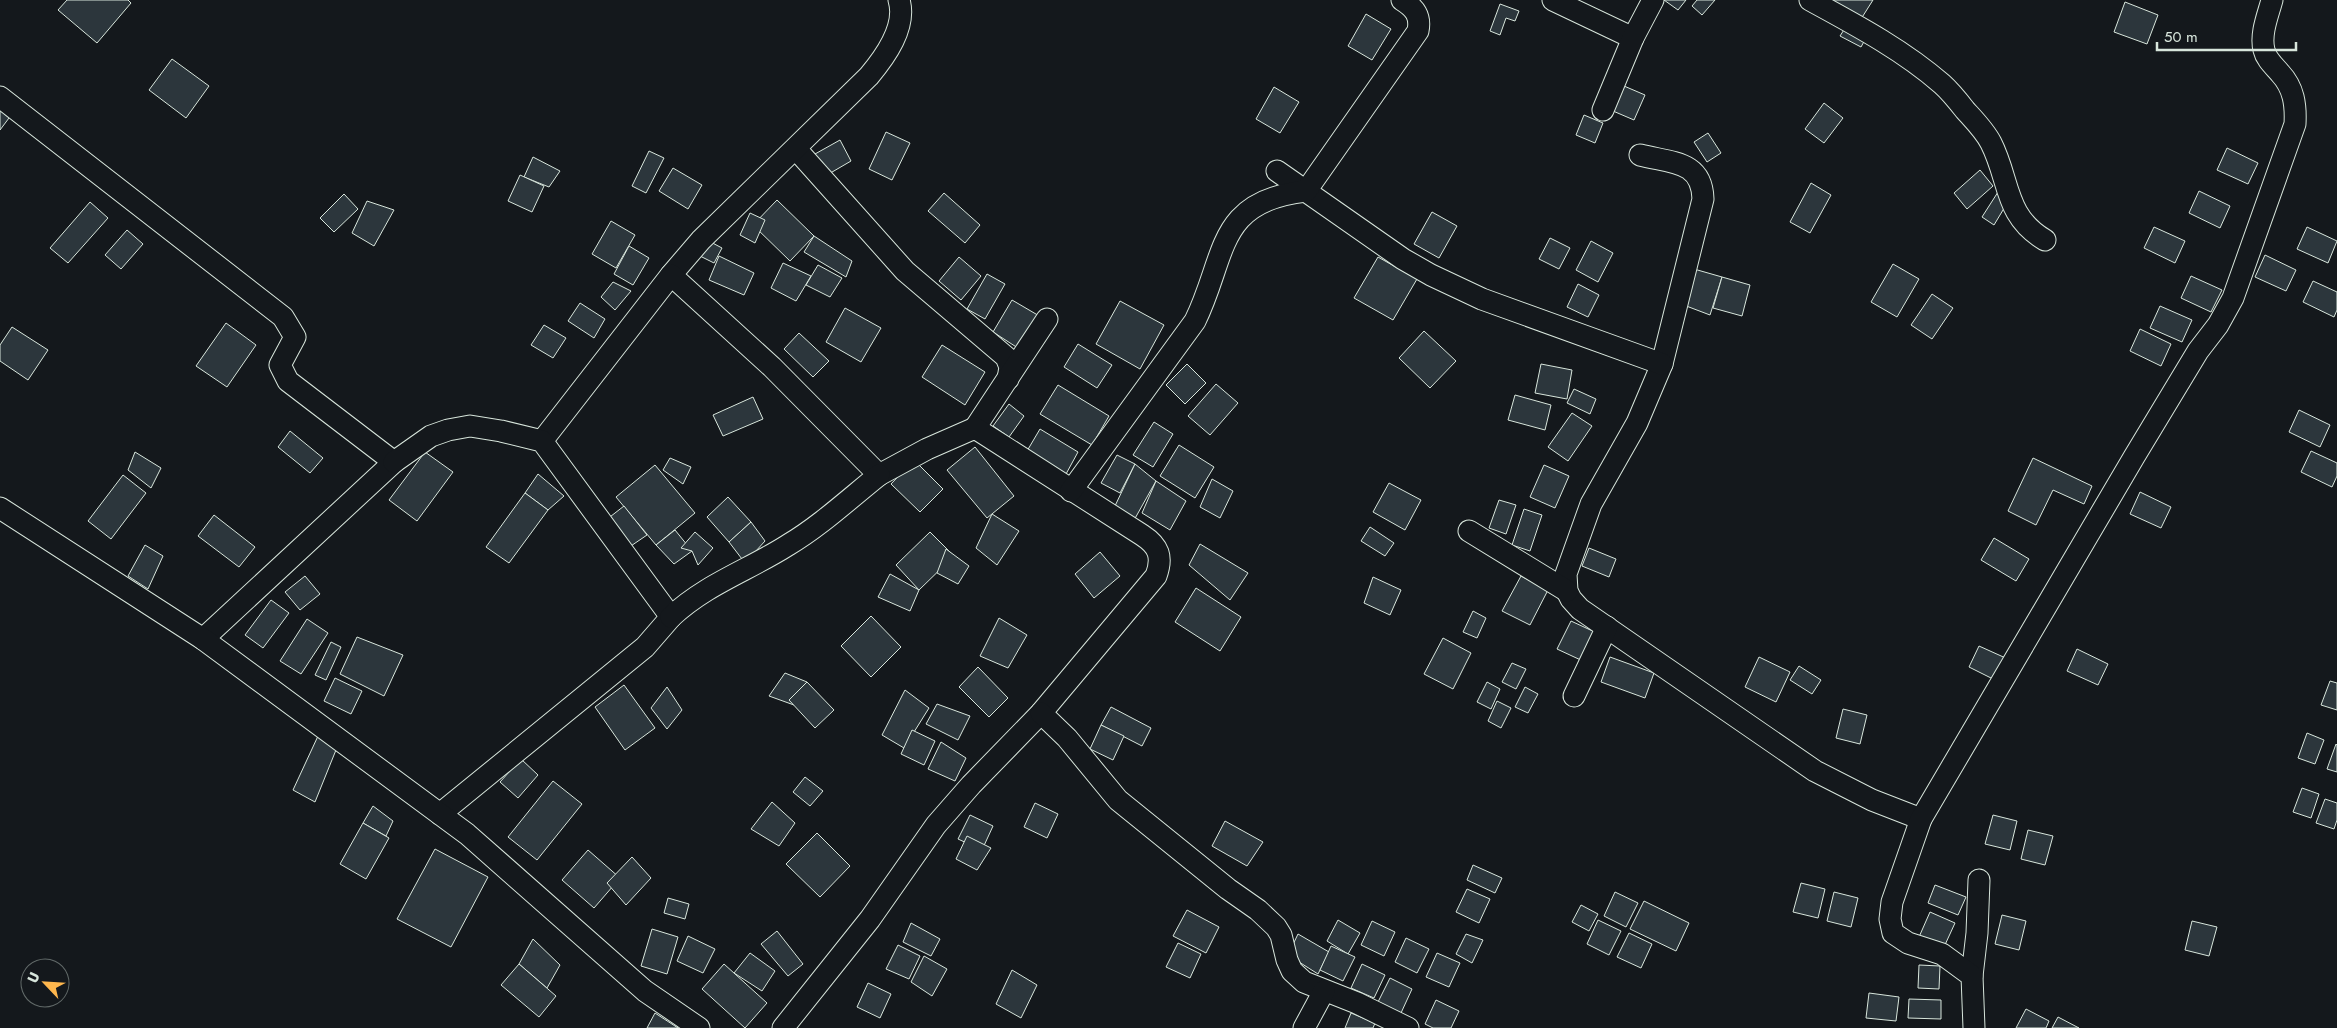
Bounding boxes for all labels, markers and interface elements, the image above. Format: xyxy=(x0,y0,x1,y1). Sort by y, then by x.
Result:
scale bar xyxy=(2157,20,2296,52)
text: 50 m xyxy=(2164,26,2198,48)
north arrow xyxy=(20,958,70,1008)
text: U xyxy=(22,969,44,986)

